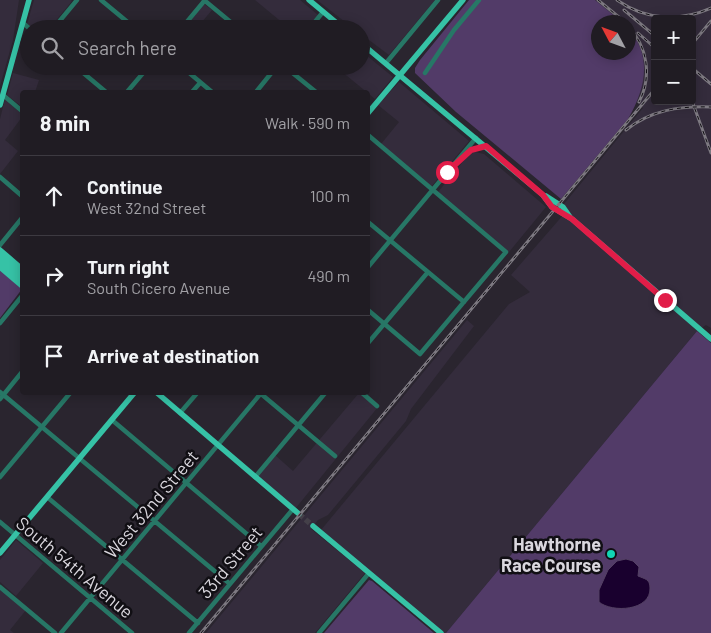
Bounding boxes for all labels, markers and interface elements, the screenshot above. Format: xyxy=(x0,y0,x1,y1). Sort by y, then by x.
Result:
north arrow xyxy=(591,15,636,60)
map controls xyxy=(651,15,696,105)
button: + xyxy=(651,15,696,60)
search box xyxy=(20,20,370,75)
icon: search xyxy=(38,34,66,62)
text: Search here xyxy=(78,36,177,59)
button: − xyxy=(651,60,696,105)
text: 8 min xyxy=(40,110,90,135)
text: Walk · 590 m xyxy=(265,113,350,132)
route start xyxy=(436,161,459,184)
text: Continue xyxy=(87,175,163,198)
icon: ahead xyxy=(40,182,68,210)
text: 100 m xyxy=(310,186,350,205)
text: West 32nd Street xyxy=(87,198,206,217)
text: Turn right xyxy=(87,255,169,278)
icon: right xyxy=(40,262,68,290)
text: 490 m xyxy=(307,266,350,285)
text: South Cicero Avenue xyxy=(87,278,230,297)
route end xyxy=(654,289,677,312)
icon: arrive xyxy=(40,342,68,370)
text: Arrive at destination xyxy=(87,344,259,367)
street label: West 32nd Street xyxy=(99,446,203,562)
street label: South 54th Avenue xyxy=(12,512,138,622)
street label: 33rd Street xyxy=(193,521,267,603)
place label: Hawthorne Race Course xyxy=(501,533,601,576)
marker: Hawthorne Race Course xyxy=(605,548,617,560)

